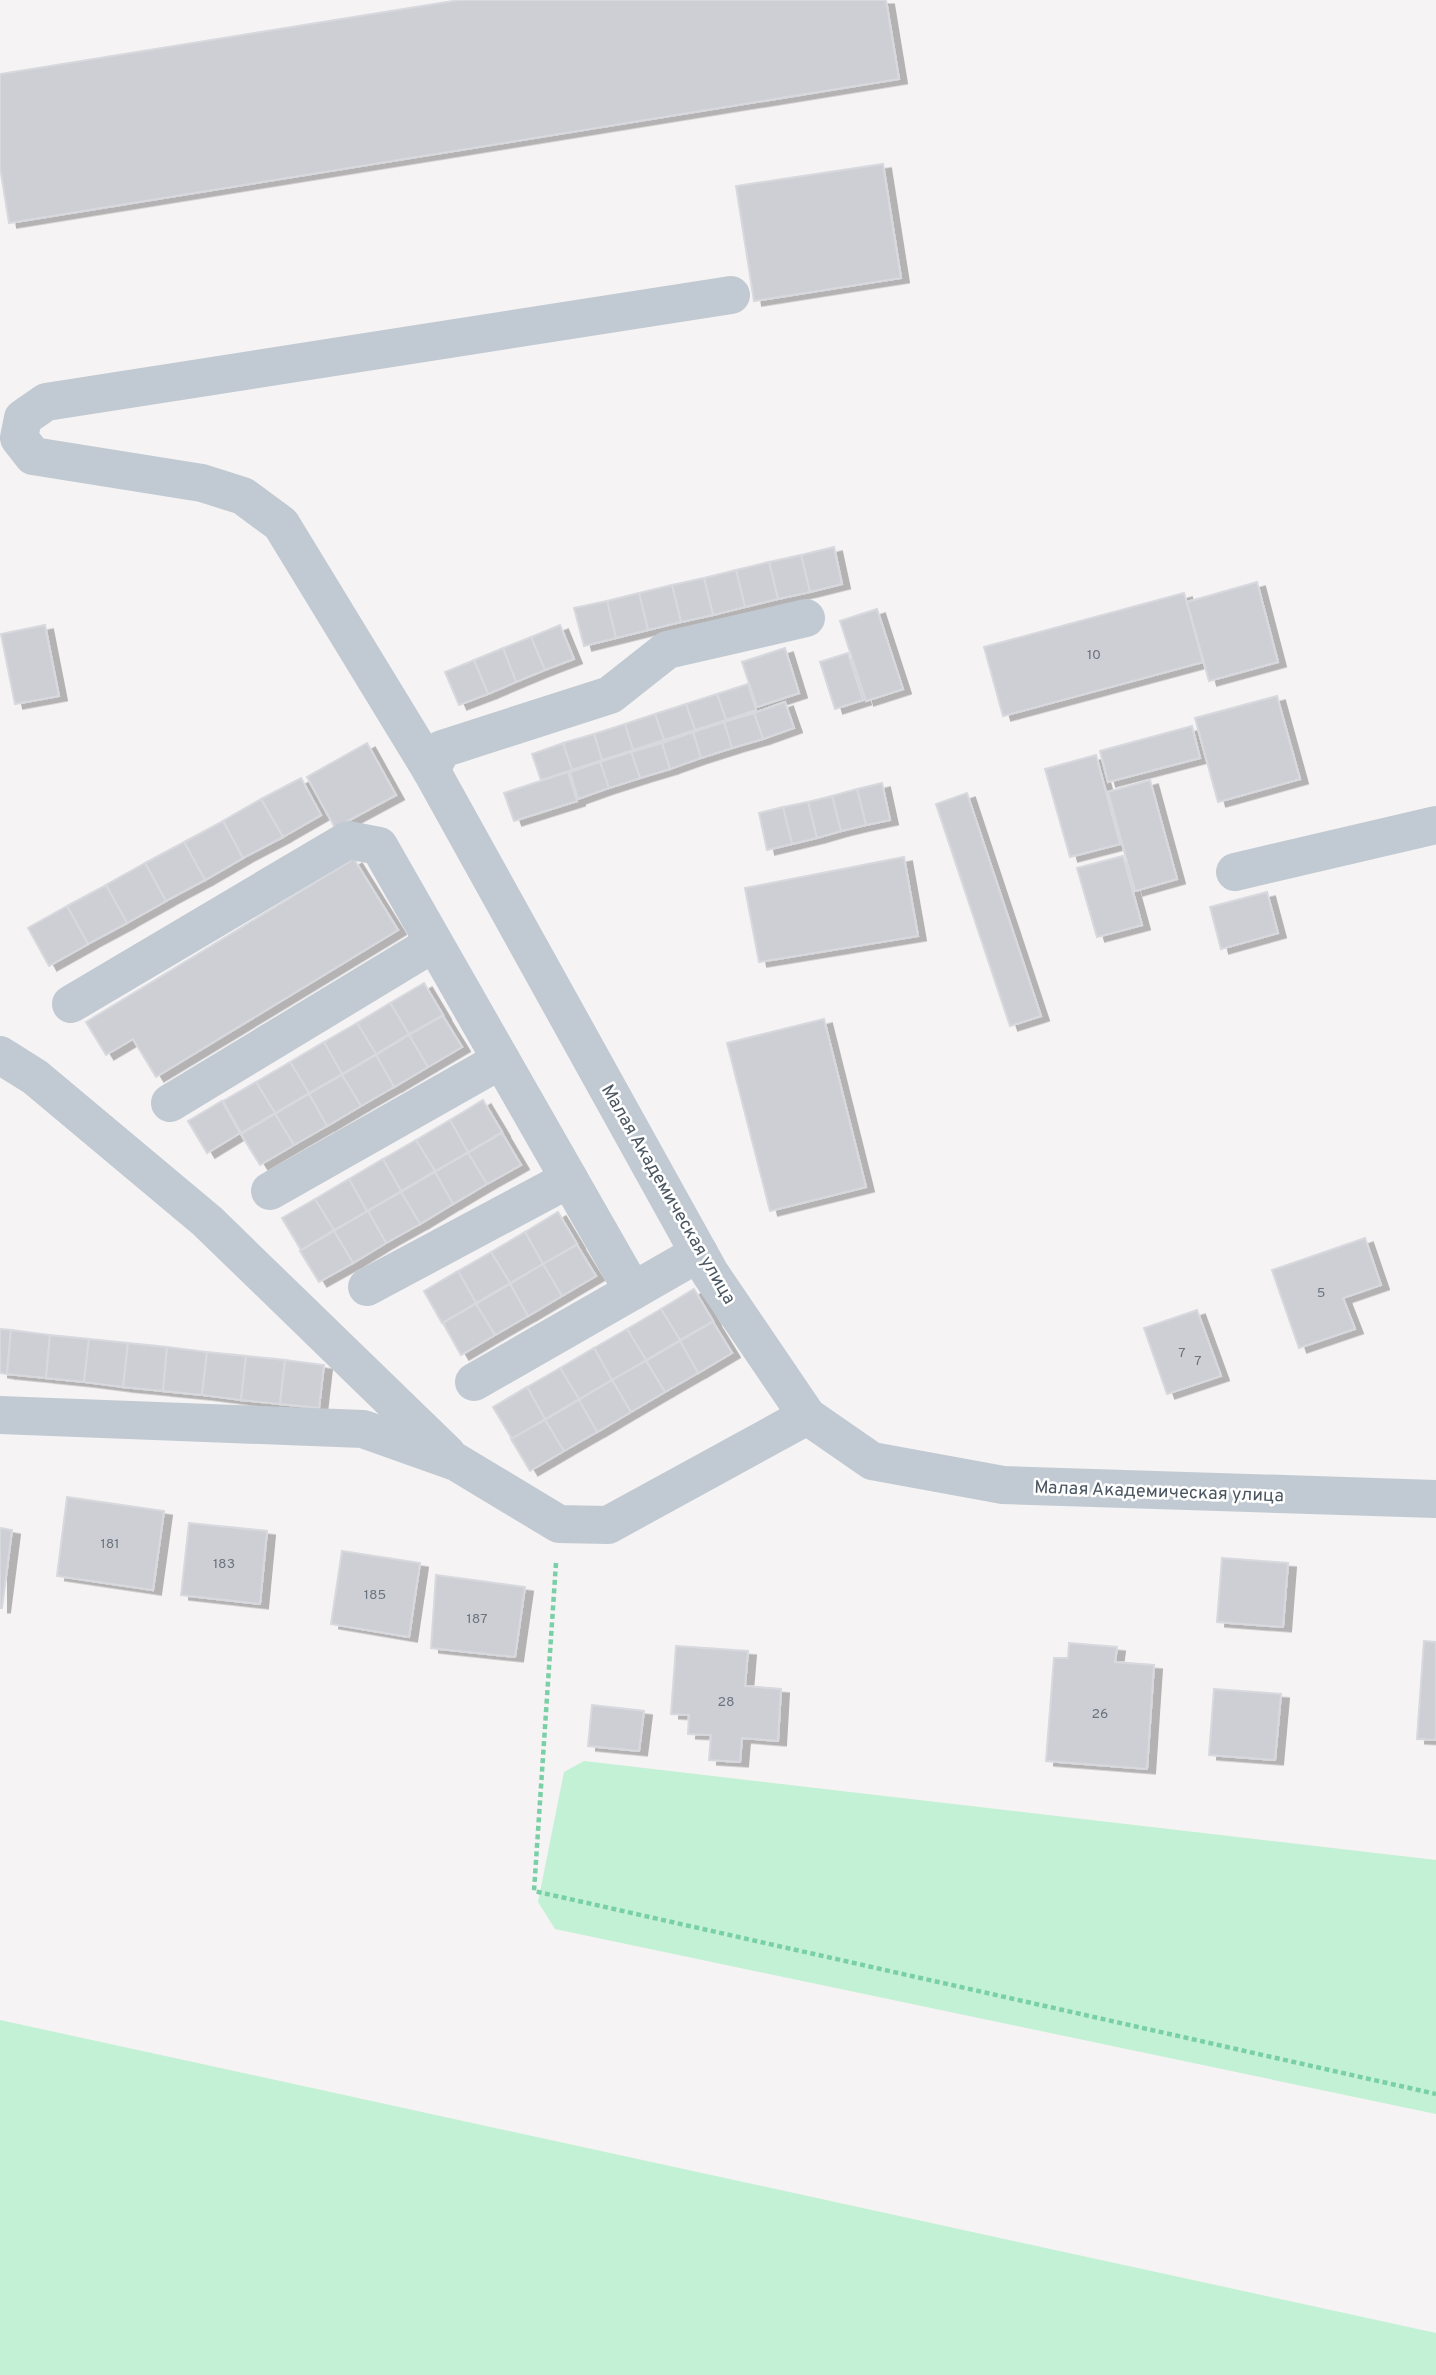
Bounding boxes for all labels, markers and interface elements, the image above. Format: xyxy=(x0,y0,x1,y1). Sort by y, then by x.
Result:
house number: 10 xyxy=(1087,647,1101,664)
street label: Малая Академическая улица xyxy=(595,1081,740,1309)
house number: 5 xyxy=(1317,1285,1325,1302)
house number: 7 xyxy=(1178,1345,1186,1362)
house number: 7 xyxy=(1194,1353,1202,1370)
street label: Малая Академическая улица xyxy=(1034,1477,1284,1508)
house number: 181 xyxy=(101,1536,119,1553)
house number: 183 xyxy=(213,1556,235,1573)
house number: 185 xyxy=(364,1587,386,1604)
house number: 187 xyxy=(467,1611,487,1628)
house number: 28 xyxy=(717,1694,735,1711)
house number: 26 xyxy=(1092,1706,1108,1723)

